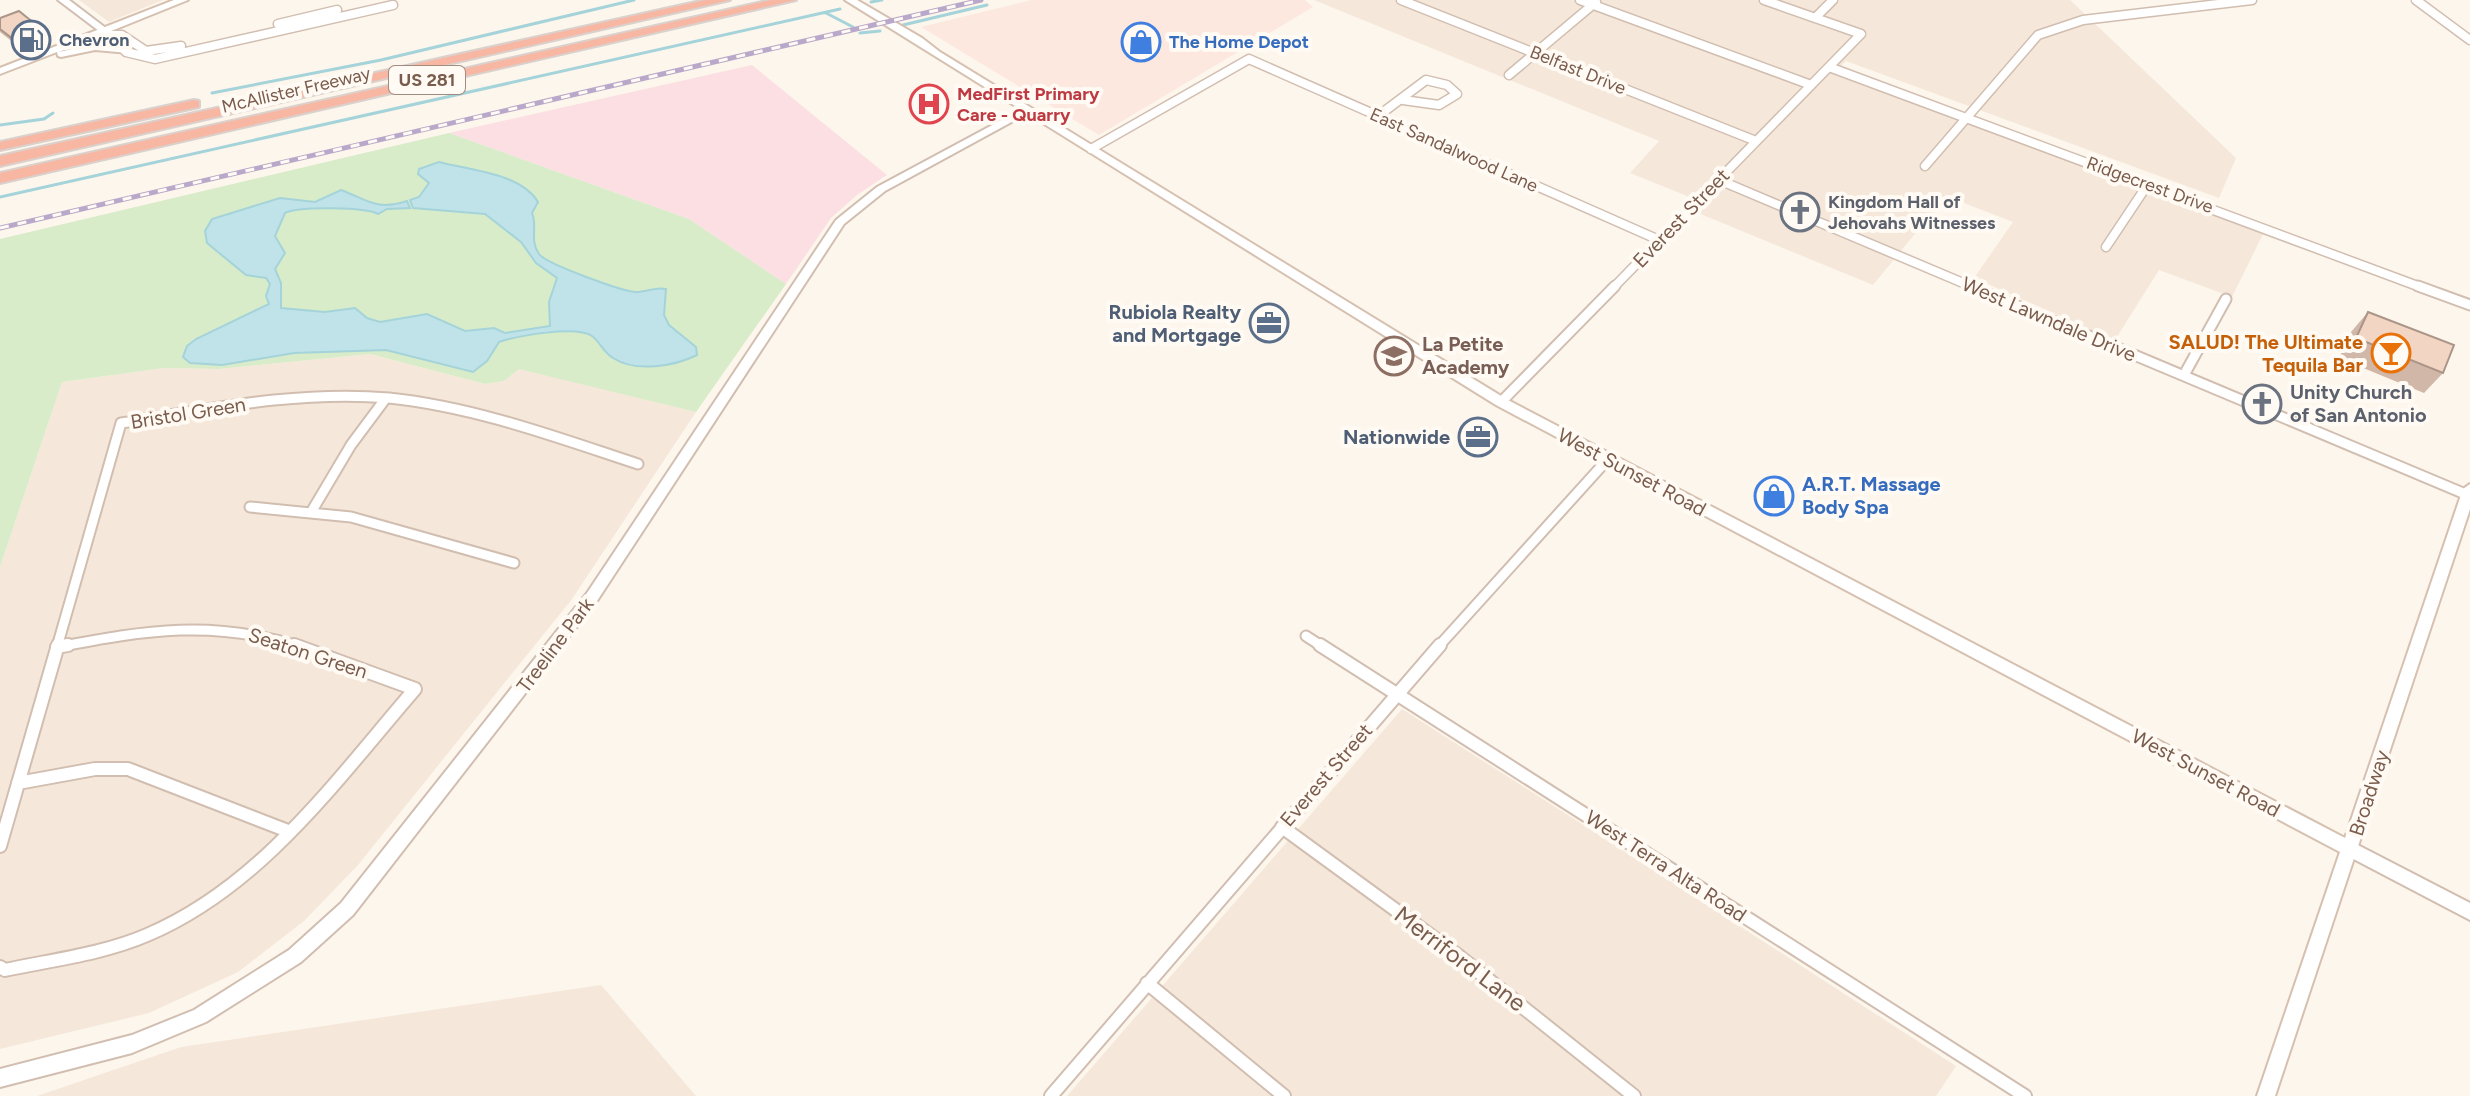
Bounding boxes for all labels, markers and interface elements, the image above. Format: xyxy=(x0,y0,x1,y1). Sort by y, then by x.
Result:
fuel station icon: Chevron xyxy=(10,19,52,61)
shop icon: The Home Depot xyxy=(1120,21,1162,63)
place label: Chevron xyxy=(59,29,129,51)
place label: The Home Depot xyxy=(1169,31,1309,53)
street label: Belfast Drive xyxy=(1527,41,1629,99)
street label: McAllister Freeway xyxy=(219,62,373,118)
road number: US 281 xyxy=(389,66,465,94)
hospital icon: MedFirst Primary Care - Quarry xyxy=(908,83,950,125)
place label: MedFirst Primary Care - Quarry xyxy=(957,83,1100,126)
street label: East Sandalwood Lane xyxy=(1367,103,1542,197)
street label: Ridgecrest Drive xyxy=(2084,152,2217,218)
street label: Everest Street xyxy=(1628,163,1734,273)
church icon: Kingdom Hall of Jehovahs Witnesses xyxy=(1779,191,1821,233)
place label: Kingdom Hall of Jehovahs Witnesses xyxy=(1828,191,1996,234)
street label: West Lawndale Drive xyxy=(1958,271,2140,367)
place label: Rubiola Realty and Mortgage xyxy=(1109,300,1241,347)
office icon: Rubiola Realty and Mortgage xyxy=(1248,302,1290,344)
place label: SALUD! The Ultimate Tequila Bar xyxy=(2169,330,2363,377)
place label: La Petite Academy xyxy=(1422,332,1510,379)
bar icon: SALUD! The Ultimate Tequila Bar xyxy=(2370,332,2412,374)
school or university icon: La Petite Academy xyxy=(1373,335,1415,377)
place label: Unity Church of San Antonio xyxy=(2290,380,2427,427)
church icon: Unity Church of San Antonio xyxy=(2241,383,2283,425)
street label: Bristol Green xyxy=(129,392,247,434)
office icon: Nationwide xyxy=(1457,416,1499,458)
street label: West Sunset Road xyxy=(1554,423,1710,521)
place label: Nationwide xyxy=(1343,425,1450,449)
place label: A.R.T. Massage Body Spa xyxy=(1802,472,1941,519)
shop icon: A.R.T. Massage Body Spa xyxy=(1753,475,1795,517)
street label: Treeline Park xyxy=(511,592,599,697)
street label: Seaton Green xyxy=(246,622,370,684)
street label: Everest Street xyxy=(1275,719,1377,831)
street label: West Sunset Road xyxy=(2128,724,2284,822)
street label: Broadway xyxy=(2344,747,2394,839)
street label: West Terra Alta Road xyxy=(1581,805,1751,927)
street label: Merriford Lane xyxy=(1389,900,1532,1017)

